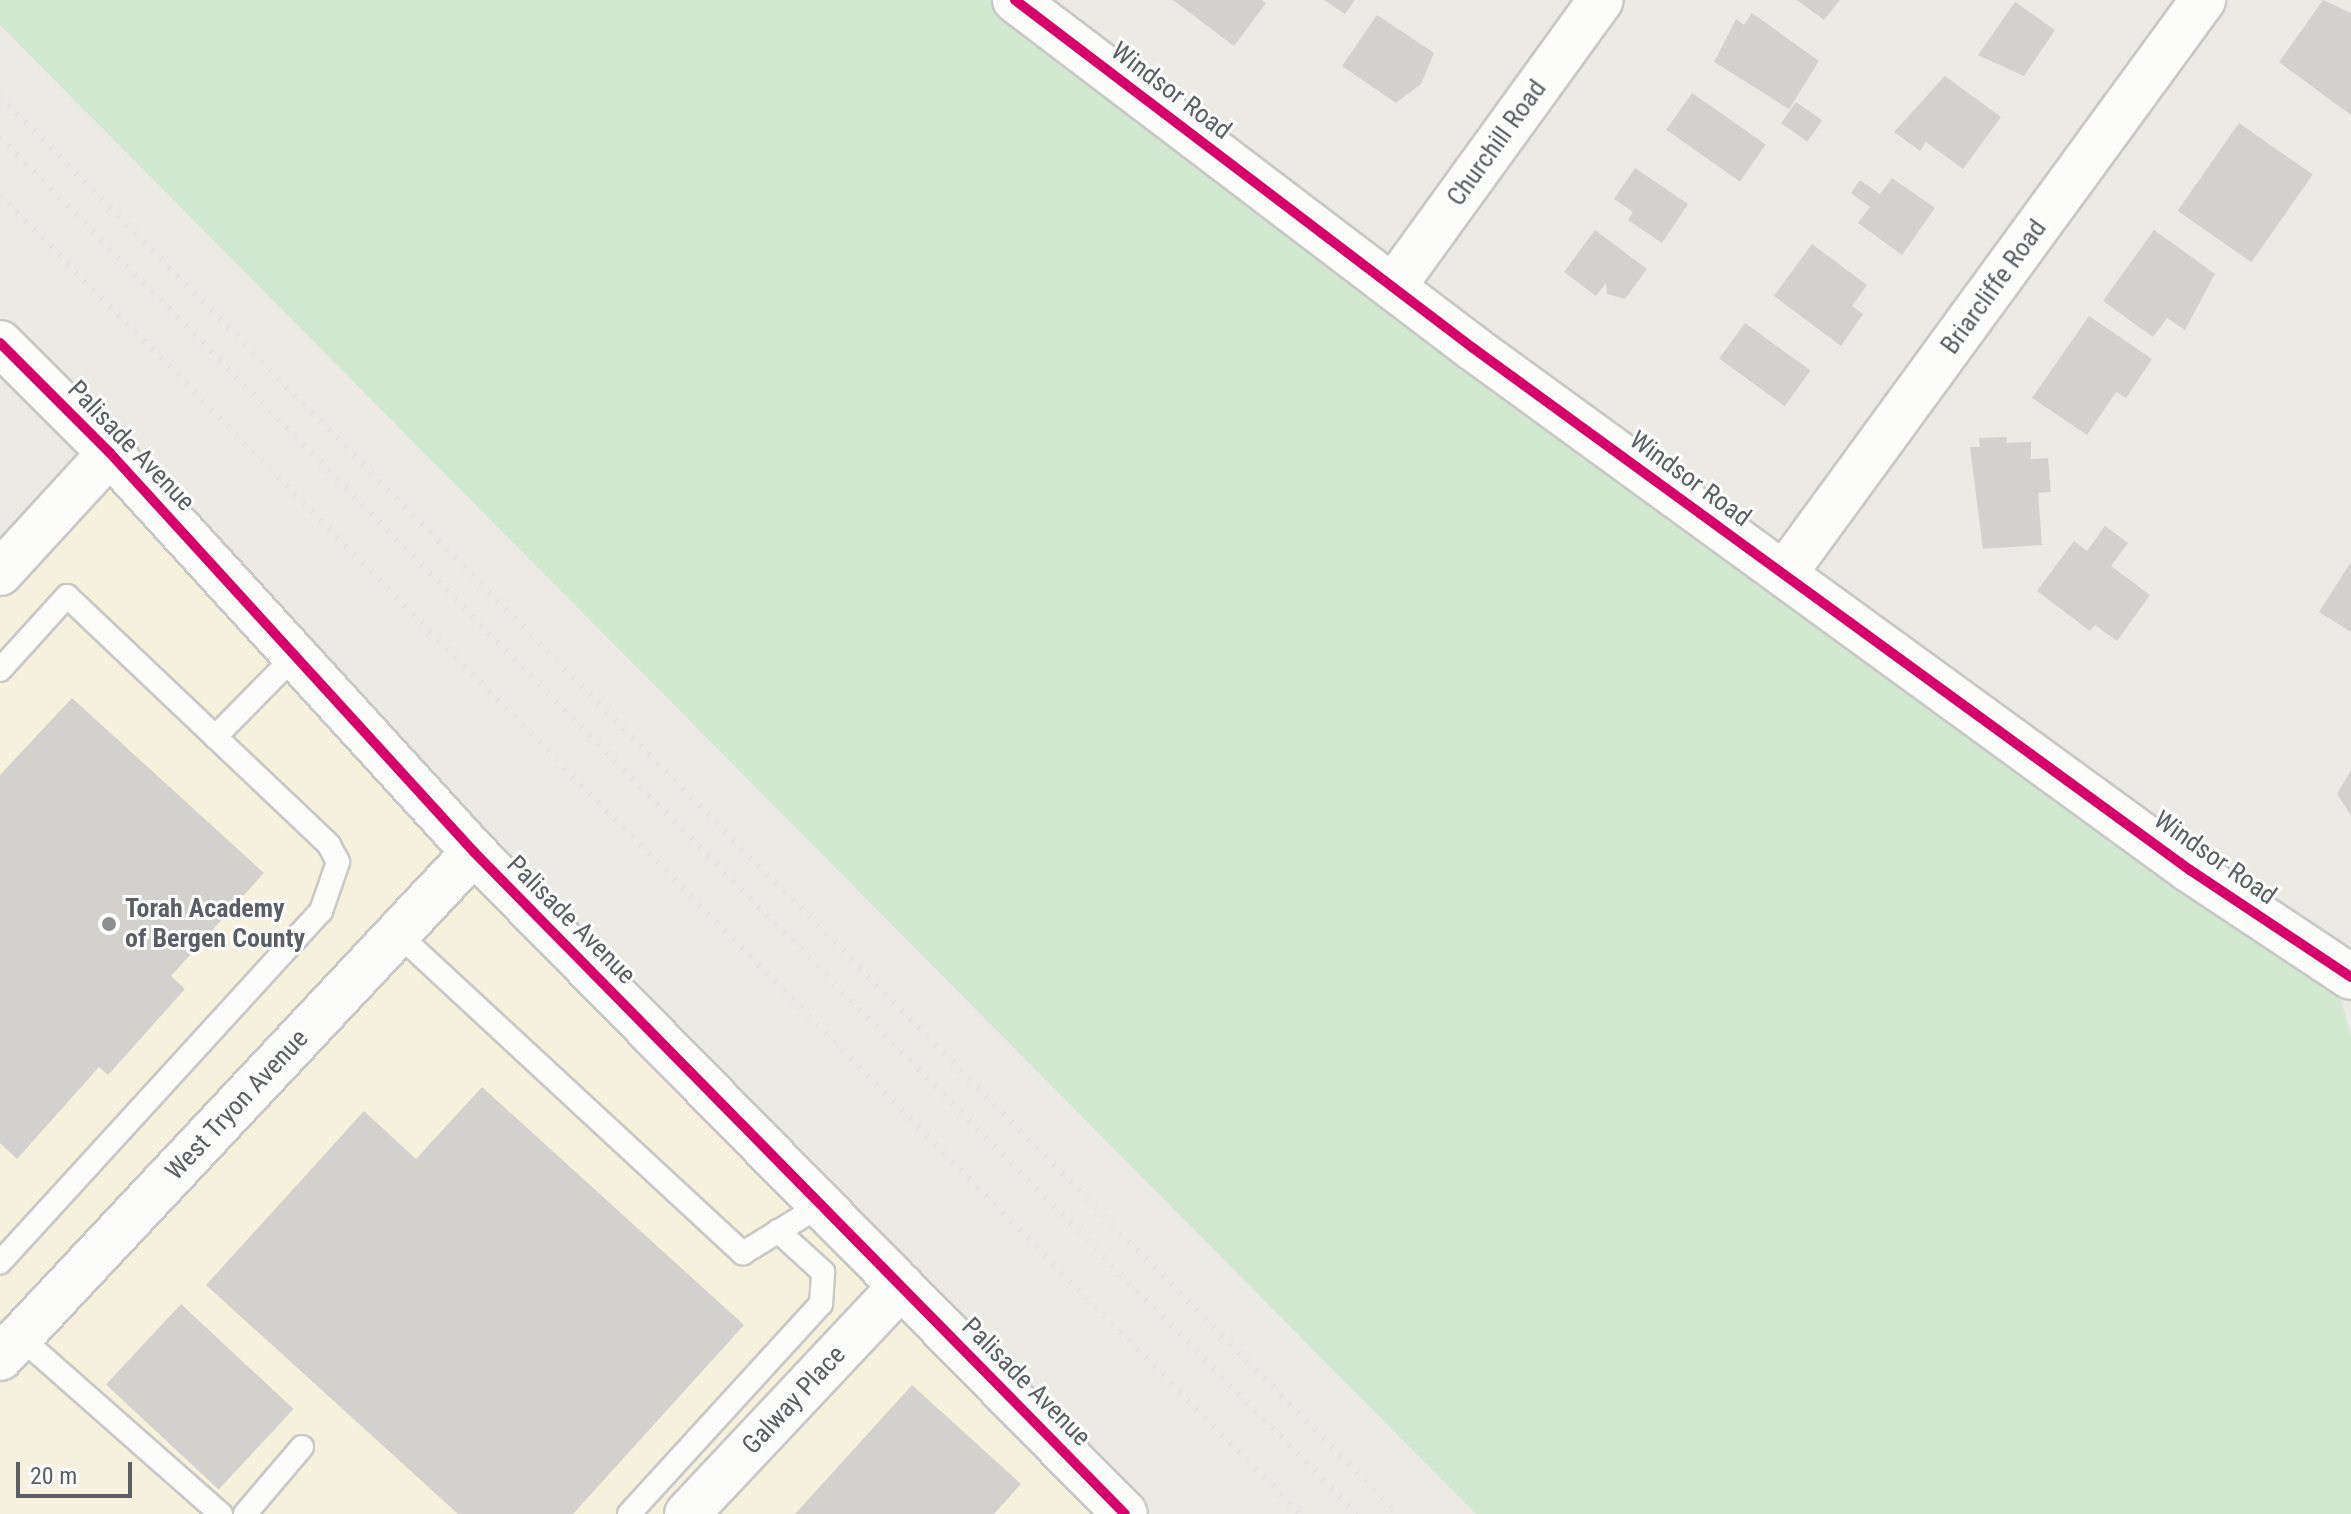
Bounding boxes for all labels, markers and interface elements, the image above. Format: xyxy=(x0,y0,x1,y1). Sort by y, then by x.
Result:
street label: Windsor Road xyxy=(1105,36,1237,146)
street label: Churchill Road xyxy=(1441,74,1553,212)
street label: Briarcliffe Road xyxy=(1935,214,2053,360)
street label: Palisade Avenue xyxy=(61,374,201,518)
street label: Windsor Road xyxy=(1623,425,1757,533)
street label: Windsor Road xyxy=(2148,804,2282,912)
street label: Palisade Avenue xyxy=(500,849,642,991)
place label: Torah Academy of Bergen County xyxy=(125,893,305,954)
marker: Torah Academy of Bergen County xyxy=(100,915,118,933)
street label: West Tryon Avenue xyxy=(159,1023,315,1187)
street label: Palisade Avenue xyxy=(955,1311,1097,1453)
street label: Galway Place xyxy=(736,1339,852,1461)
scale bar xyxy=(20,1446,136,1496)
text: 20 m xyxy=(30,1462,77,1490)

